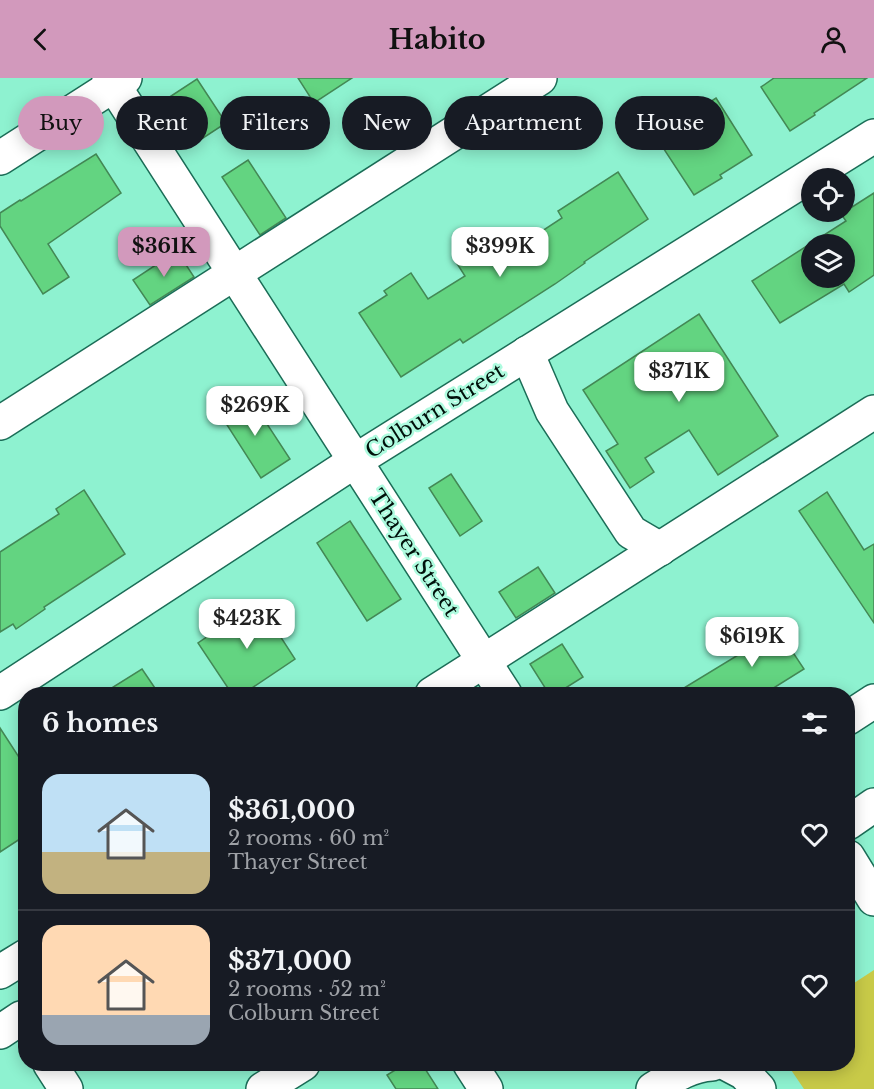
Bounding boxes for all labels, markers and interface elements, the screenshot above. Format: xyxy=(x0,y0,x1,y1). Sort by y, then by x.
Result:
icon: back xyxy=(24,23,57,56)
text: Habito xyxy=(388,23,486,56)
icon: person xyxy=(817,23,850,56)
chip: Buy xyxy=(18,96,104,150)
chip: Rent xyxy=(116,96,208,150)
chip: Filters xyxy=(220,96,330,150)
chip: New xyxy=(342,96,432,150)
chip: Apartment xyxy=(444,96,603,150)
chip: House xyxy=(615,96,725,150)
map controls xyxy=(801,168,855,288)
button: locate xyxy=(801,168,855,222)
pin: $361K xyxy=(122,227,206,278)
pin: $399K xyxy=(458,227,542,278)
text: $361K xyxy=(132,234,196,258)
text: $399K xyxy=(465,234,535,258)
button: layers xyxy=(801,234,855,288)
pin: $371K xyxy=(637,352,721,403)
street label: Colburn Street xyxy=(361,358,509,464)
text: $371K xyxy=(648,359,710,383)
pin: $269K xyxy=(213,386,297,437)
text: $269K xyxy=(220,393,290,417)
street label: Thayer Street xyxy=(363,485,465,621)
pin: $423K xyxy=(205,599,289,650)
text: $423K xyxy=(213,606,281,630)
pin: $619K xyxy=(710,617,794,668)
text: $619K xyxy=(720,624,785,648)
text: 6 homes xyxy=(42,707,158,739)
icon: filters xyxy=(798,707,831,740)
text: $361,000 xyxy=(228,794,355,826)
icon: home xyxy=(90,798,162,870)
icon: heart xyxy=(798,818,831,851)
text: 2 rooms · 60 m² xyxy=(228,826,389,850)
text: Thayer Street xyxy=(228,850,367,874)
text: $371,000 xyxy=(228,945,352,977)
icon: home xyxy=(90,949,162,1021)
icon: heart xyxy=(798,969,831,1002)
text: 2 rooms · 52 m² xyxy=(228,977,386,1001)
text: Colburn Street xyxy=(228,1001,379,1025)

